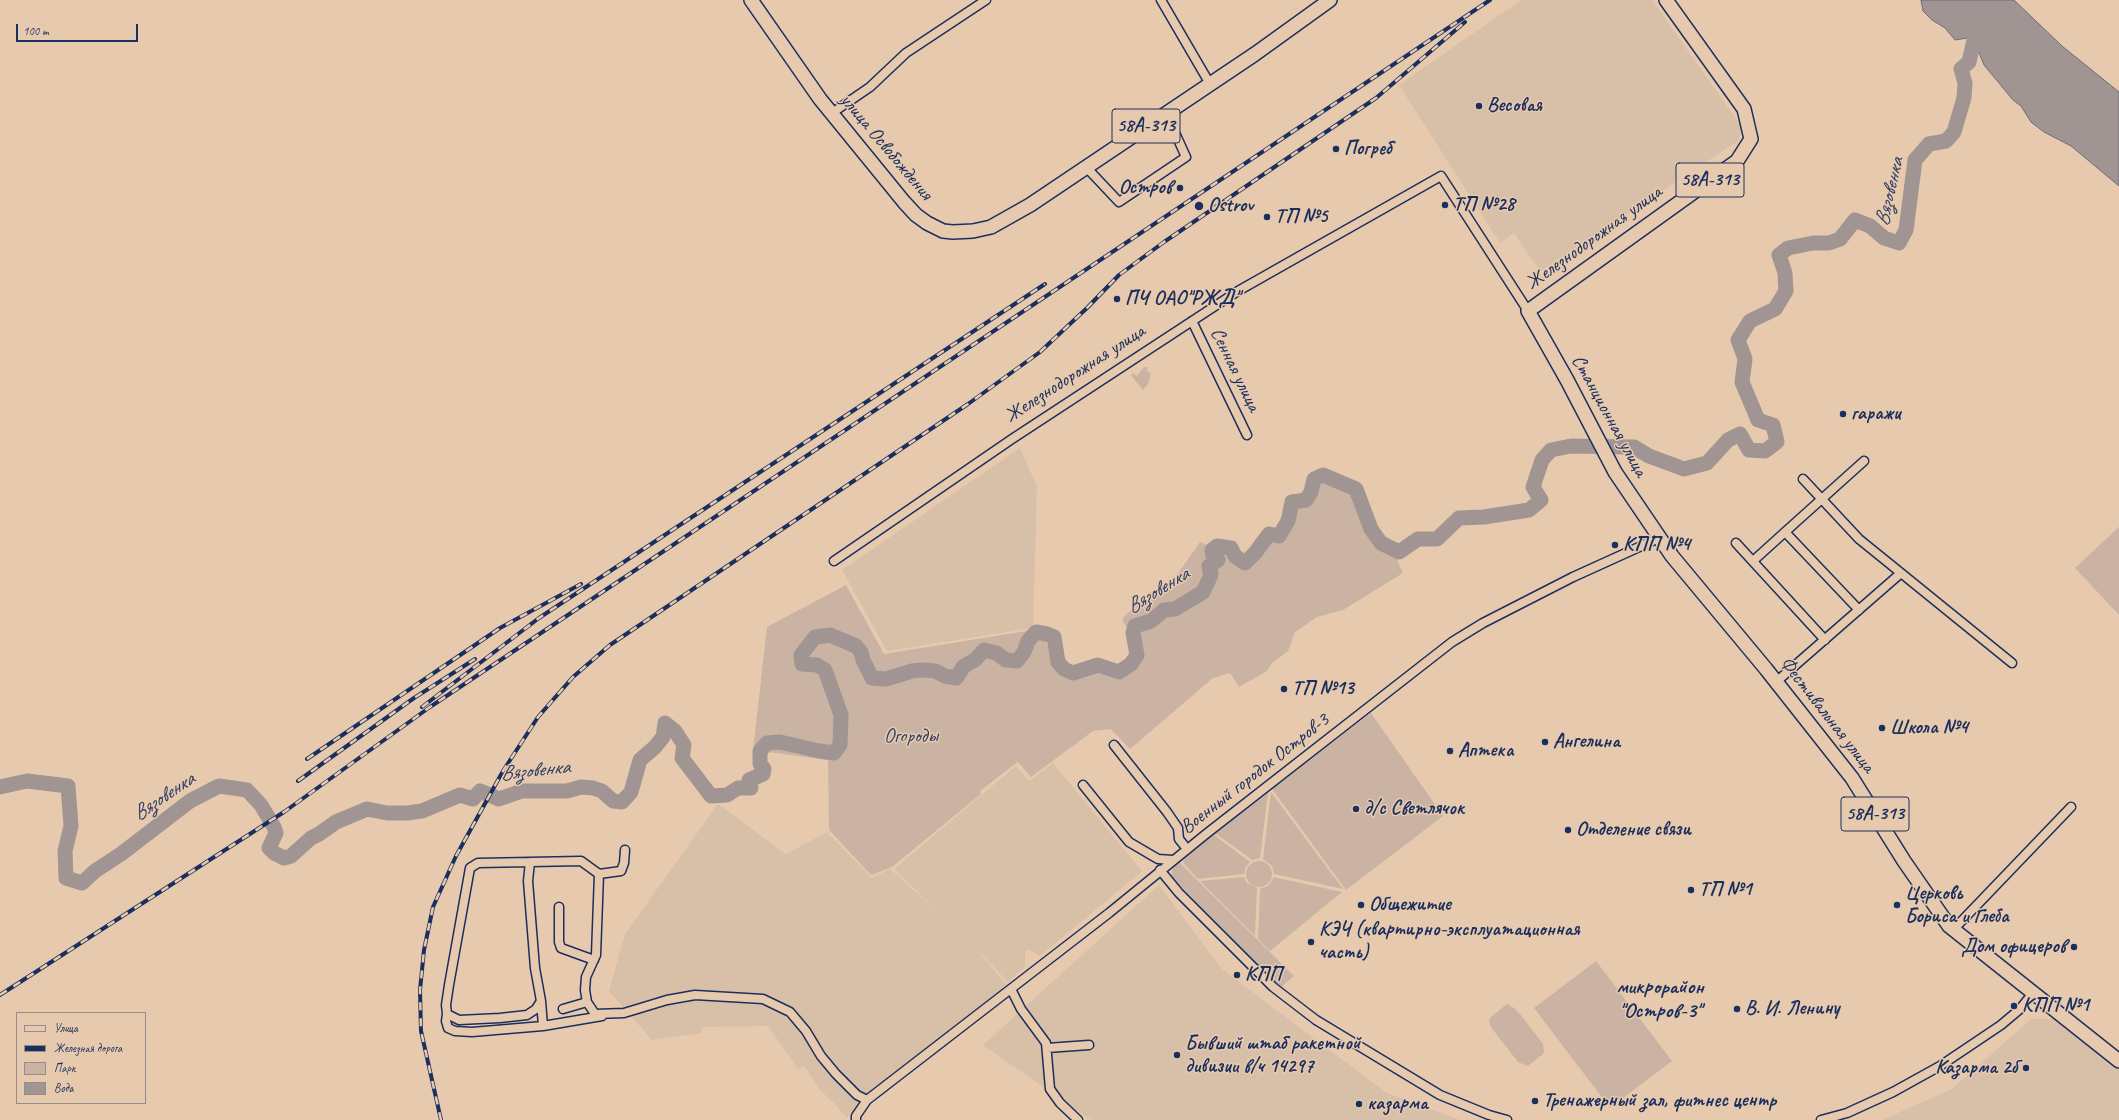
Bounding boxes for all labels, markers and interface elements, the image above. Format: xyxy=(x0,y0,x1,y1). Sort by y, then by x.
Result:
scale bar xyxy=(18,16,140,42)
text: 100 m xyxy=(23,23,49,39)
street label: улица Освобождения xyxy=(835,89,937,205)
place label: Весовая xyxy=(1487,94,1542,118)
marker: Весовая xyxy=(1474,101,1484,111)
road number: 58А-313 xyxy=(1112,109,1180,143)
place label: Погреб xyxy=(1344,137,1392,161)
marker: Погреб xyxy=(1331,144,1341,154)
water label: Вязовенка xyxy=(1870,155,1910,229)
road number: 58А-313 xyxy=(1676,163,1744,197)
place label: Остров xyxy=(1119,176,1172,200)
street label: Железнодорожная улица xyxy=(1521,180,1667,296)
marker: Остров xyxy=(1175,183,1185,193)
place label: ТП №28 xyxy=(1453,193,1515,217)
place label: Ostrov xyxy=(1208,194,1253,218)
marker: Ostrov xyxy=(1193,200,1205,212)
marker: ТП №28 xyxy=(1440,200,1450,210)
place label: ТП №5 xyxy=(1275,205,1327,229)
marker: ТП №5 xyxy=(1262,212,1272,222)
place label: ПЧ ОАО"РЖД" xyxy=(1125,287,1239,311)
marker: ПЧ ОАО"РЖД" xyxy=(1112,294,1122,304)
street label: Железнодорожная улица xyxy=(1000,320,1150,428)
street label: Сенная улица xyxy=(1204,324,1266,416)
street label: Станционная улица xyxy=(1566,351,1652,481)
place label: гаражи xyxy=(1851,402,1901,426)
marker: гаражи xyxy=(1838,409,1848,419)
place label: КПП №4 xyxy=(1623,533,1690,557)
marker: КПП №4 xyxy=(1610,540,1620,550)
water label: Вязовенка xyxy=(1122,562,1194,620)
street label: Фестивальная улица xyxy=(1774,652,1880,778)
place label: ТП №13 xyxy=(1292,677,1354,701)
marker: ТП №13 xyxy=(1279,684,1289,694)
street label: Военный городок Остров-3 xyxy=(1176,708,1334,840)
place label: Школа №4 xyxy=(1890,716,1968,740)
marker: Школа №4 xyxy=(1877,723,1887,733)
park label: Огороды xyxy=(884,725,938,749)
place label: Ангелина xyxy=(1553,730,1620,754)
marker: Ангелина xyxy=(1540,737,1550,747)
place label: Аптека xyxy=(1458,739,1513,763)
marker: Аптека xyxy=(1445,746,1455,756)
water label: Вязовенка xyxy=(499,755,571,787)
water label: Вязовенка xyxy=(128,767,200,827)
place label: д/с Светлячок xyxy=(1364,797,1464,821)
road number: 58А-313 xyxy=(1841,797,1909,831)
marker: д/с Светлячок xyxy=(1351,804,1361,814)
place label: Отделение связи xyxy=(1576,818,1691,842)
marker: Отделение связи xyxy=(1563,825,1573,835)
place label: ТП №1 xyxy=(1699,878,1752,902)
place label: Церковь Бориса и Глеба xyxy=(1905,882,2009,929)
marker: ТП №1 xyxy=(1686,885,1696,895)
place label: Общежитие xyxy=(1369,893,1451,917)
marker: Общежитие xyxy=(1356,900,1366,910)
marker: Церковь Бориса и Глеба xyxy=(1892,900,1902,910)
place label: КЭЧ (квартирно-эксплуатационная часть) xyxy=(1319,918,1580,965)
place label: Дом офицеров xyxy=(1961,935,2066,959)
marker: КЭЧ (квартирно-эксплуатационная часть) xyxy=(1306,937,1316,947)
marker: Дом офицеров xyxy=(2069,942,2079,952)
place label: КПП xyxy=(1245,963,1282,987)
marker: КПП xyxy=(1232,970,1242,980)
district label: микрорайон "Остров-3" xyxy=(1616,974,1704,1024)
place label: КПП №1 xyxy=(2022,994,2089,1018)
place label: В. И. Ленину xyxy=(1745,997,1839,1021)
marker: КПП №1 xyxy=(2009,1001,2019,1011)
marker: В. И. Ленину xyxy=(1732,1004,1742,1014)
legend xyxy=(16,1012,146,1104)
text: Улица xyxy=(54,1020,78,1036)
place label: Бывший штаб ракетной дивизии в/ч 14297 xyxy=(1185,1032,1360,1079)
text: Железная дорога xyxy=(54,1040,122,1056)
marker: Бывший штаб ракетной дивизии в/ч 14297 xyxy=(1172,1050,1182,1060)
place label: Казарма 2б xyxy=(1935,1056,2018,1080)
text: Парк xyxy=(54,1060,75,1076)
marker: Казарма 2б xyxy=(2021,1063,2031,1073)
text: Вода xyxy=(54,1080,73,1096)
place label: Тренажерный зал, фитнес центр xyxy=(1543,1089,1776,1113)
place label: казарма xyxy=(1367,1092,1428,1116)
marker: Тренажерный зал, фитнес центр xyxy=(1530,1096,1540,1106)
marker: казарма xyxy=(1354,1099,1364,1109)

